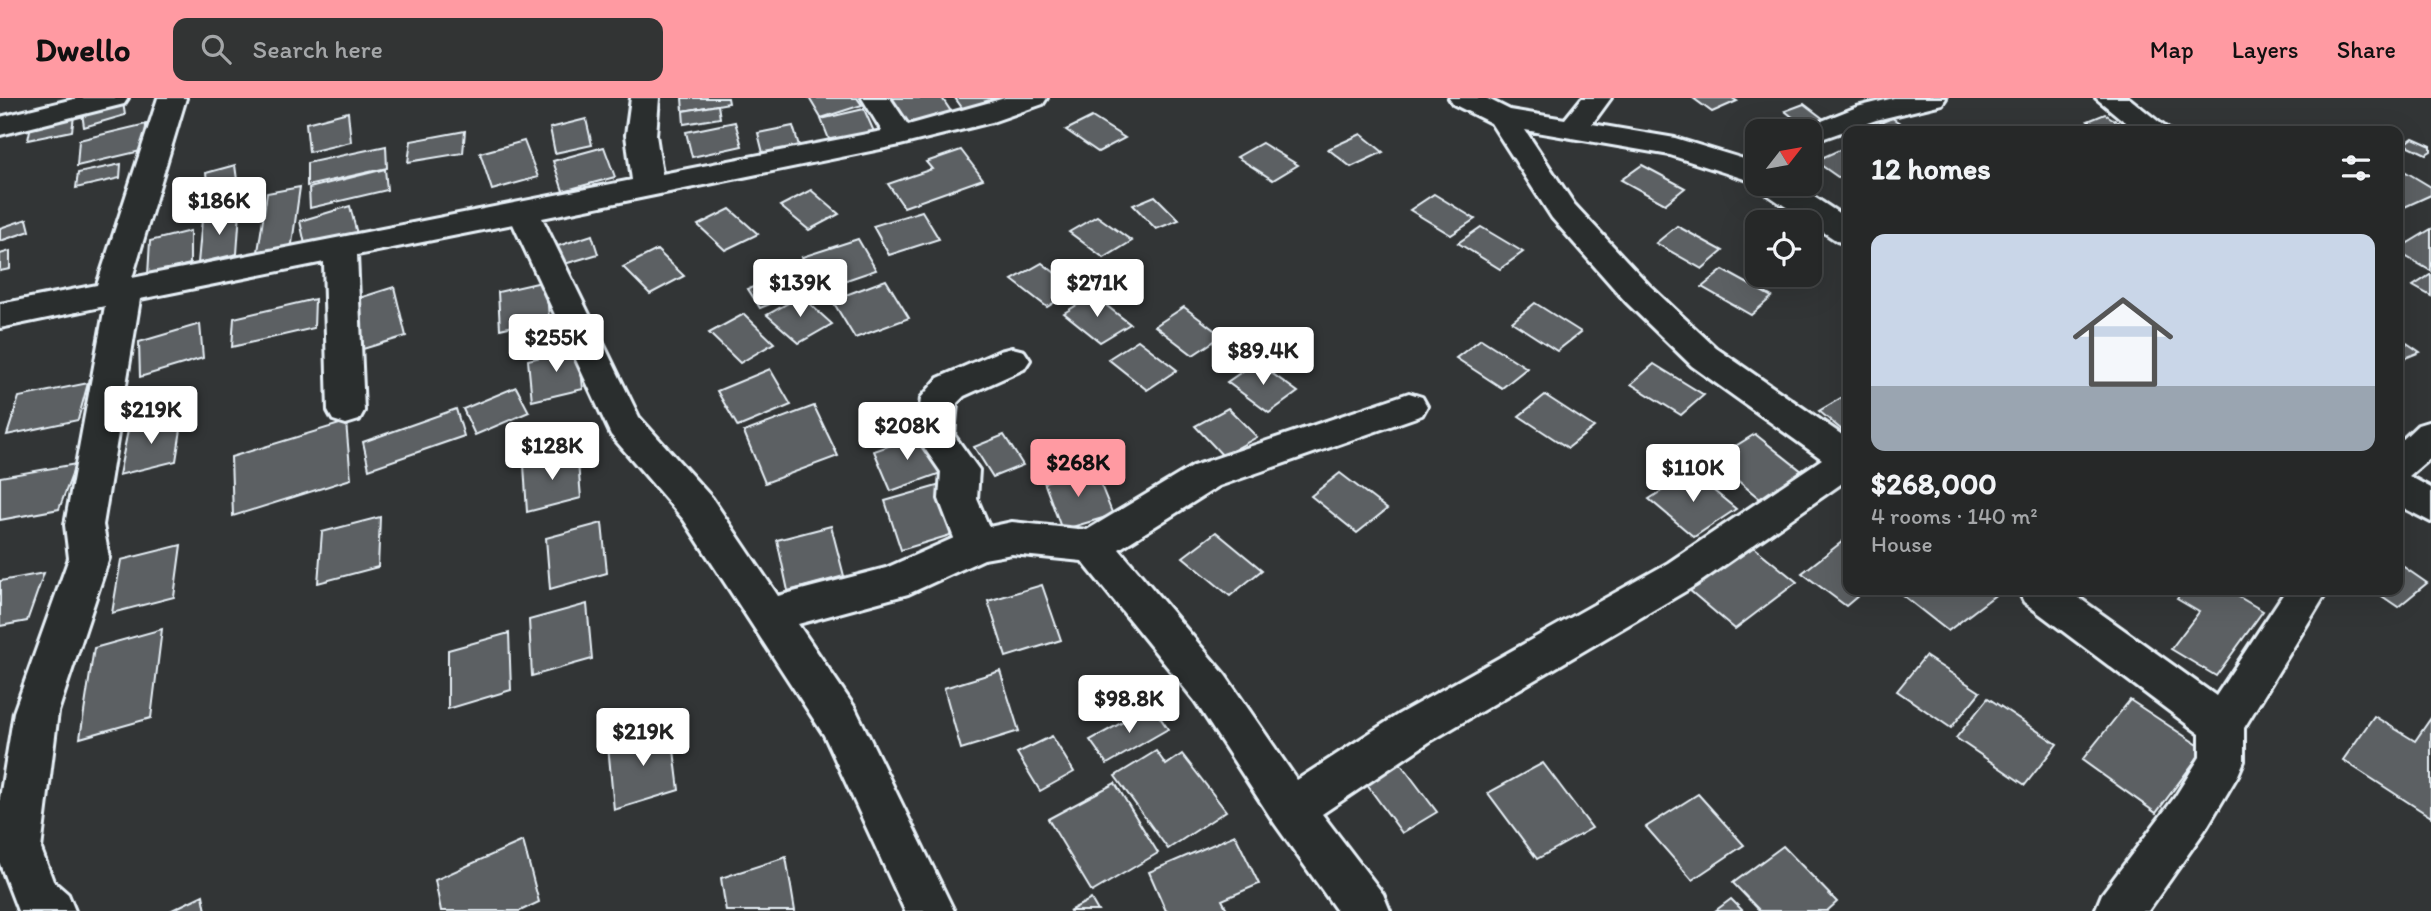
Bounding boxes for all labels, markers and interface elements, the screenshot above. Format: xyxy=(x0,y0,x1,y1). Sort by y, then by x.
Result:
search box xyxy=(173,18,663,81)
text: Dwello xyxy=(35,30,131,69)
icon: search xyxy=(197,30,235,68)
text: Search here xyxy=(253,33,383,65)
text: Map xyxy=(2150,35,2194,64)
text: Layers xyxy=(2232,35,2299,64)
text: Share xyxy=(2337,35,2396,64)
north arrow xyxy=(1745,119,1822,196)
map controls xyxy=(1745,119,1822,287)
icon: filters xyxy=(2337,149,2375,187)
text: 12 homes xyxy=(1871,150,1991,187)
pin: $186K xyxy=(170,178,268,237)
text: $186K xyxy=(188,186,250,214)
button: locate xyxy=(1745,210,1822,287)
pin: $139K xyxy=(751,260,849,319)
pin: $271K xyxy=(1048,260,1146,319)
text: $139K xyxy=(769,268,831,296)
text: $271K xyxy=(1067,268,1127,296)
icon: home xyxy=(2060,279,2186,405)
pin: $255K xyxy=(507,314,605,374)
text: $255K xyxy=(525,323,587,351)
pin: $89.4K xyxy=(1206,328,1320,387)
text: $89.4K xyxy=(1228,336,1298,364)
pin: $219K xyxy=(102,386,200,446)
text: $219K xyxy=(120,395,182,423)
pin: $208K xyxy=(858,402,956,462)
text: $208K xyxy=(874,411,940,439)
pin: $128K xyxy=(503,422,601,482)
text: $128K xyxy=(521,431,583,459)
pin: $268K xyxy=(1029,440,1127,499)
pin: $110K xyxy=(1644,444,1742,504)
text: $268K xyxy=(1046,448,1110,476)
text: $110K xyxy=(1662,453,1724,481)
text: $268,000 xyxy=(1871,465,1997,502)
text: 4 rooms · 140 m² xyxy=(1871,502,2038,530)
text: House xyxy=(1871,530,1933,558)
pin: $98.8K xyxy=(1072,676,1186,735)
text: $98.8K xyxy=(1094,684,1164,712)
pin: $219K xyxy=(594,708,692,768)
text: $219K xyxy=(612,717,674,745)

